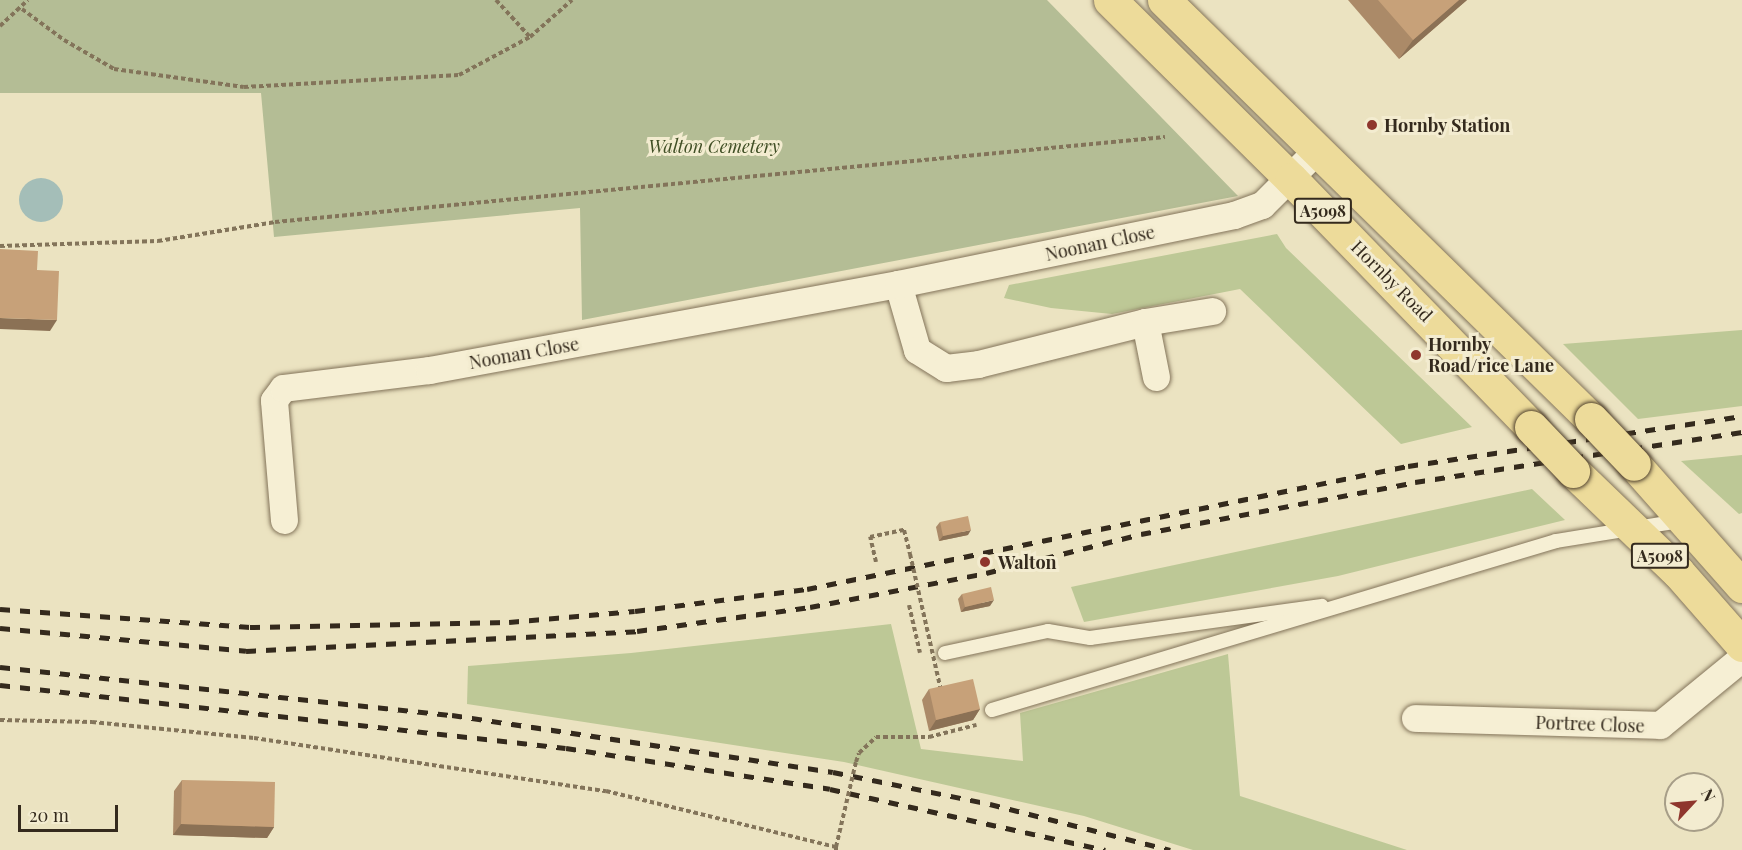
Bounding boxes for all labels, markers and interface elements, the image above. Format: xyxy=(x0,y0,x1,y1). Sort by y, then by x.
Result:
place label: Hornby Station xyxy=(1384,114,1511,136)
marker: Hornby Station xyxy=(1365,118,1379,132)
park label: Walton Cemetery xyxy=(648,135,780,157)
road number: A5098 xyxy=(1293,198,1353,224)
street label: Noonan Close xyxy=(1043,221,1157,265)
street label: Hornby Road xyxy=(1347,236,1437,326)
street label: Noonan Close xyxy=(467,333,581,373)
place label: Hornby Road/rice Lane xyxy=(1428,334,1554,376)
marker: Hornby Road/rice Lane xyxy=(1409,348,1423,362)
road number: A5098 xyxy=(1630,543,1690,569)
place label: Walton xyxy=(998,551,1057,573)
marker: Walton xyxy=(976,553,994,571)
street label: Portree Close xyxy=(1535,711,1645,737)
north arrow xyxy=(1664,772,1724,832)
text: N xyxy=(1697,785,1721,805)
scale bar xyxy=(21,793,122,831)
text: 20 m xyxy=(29,803,69,827)

